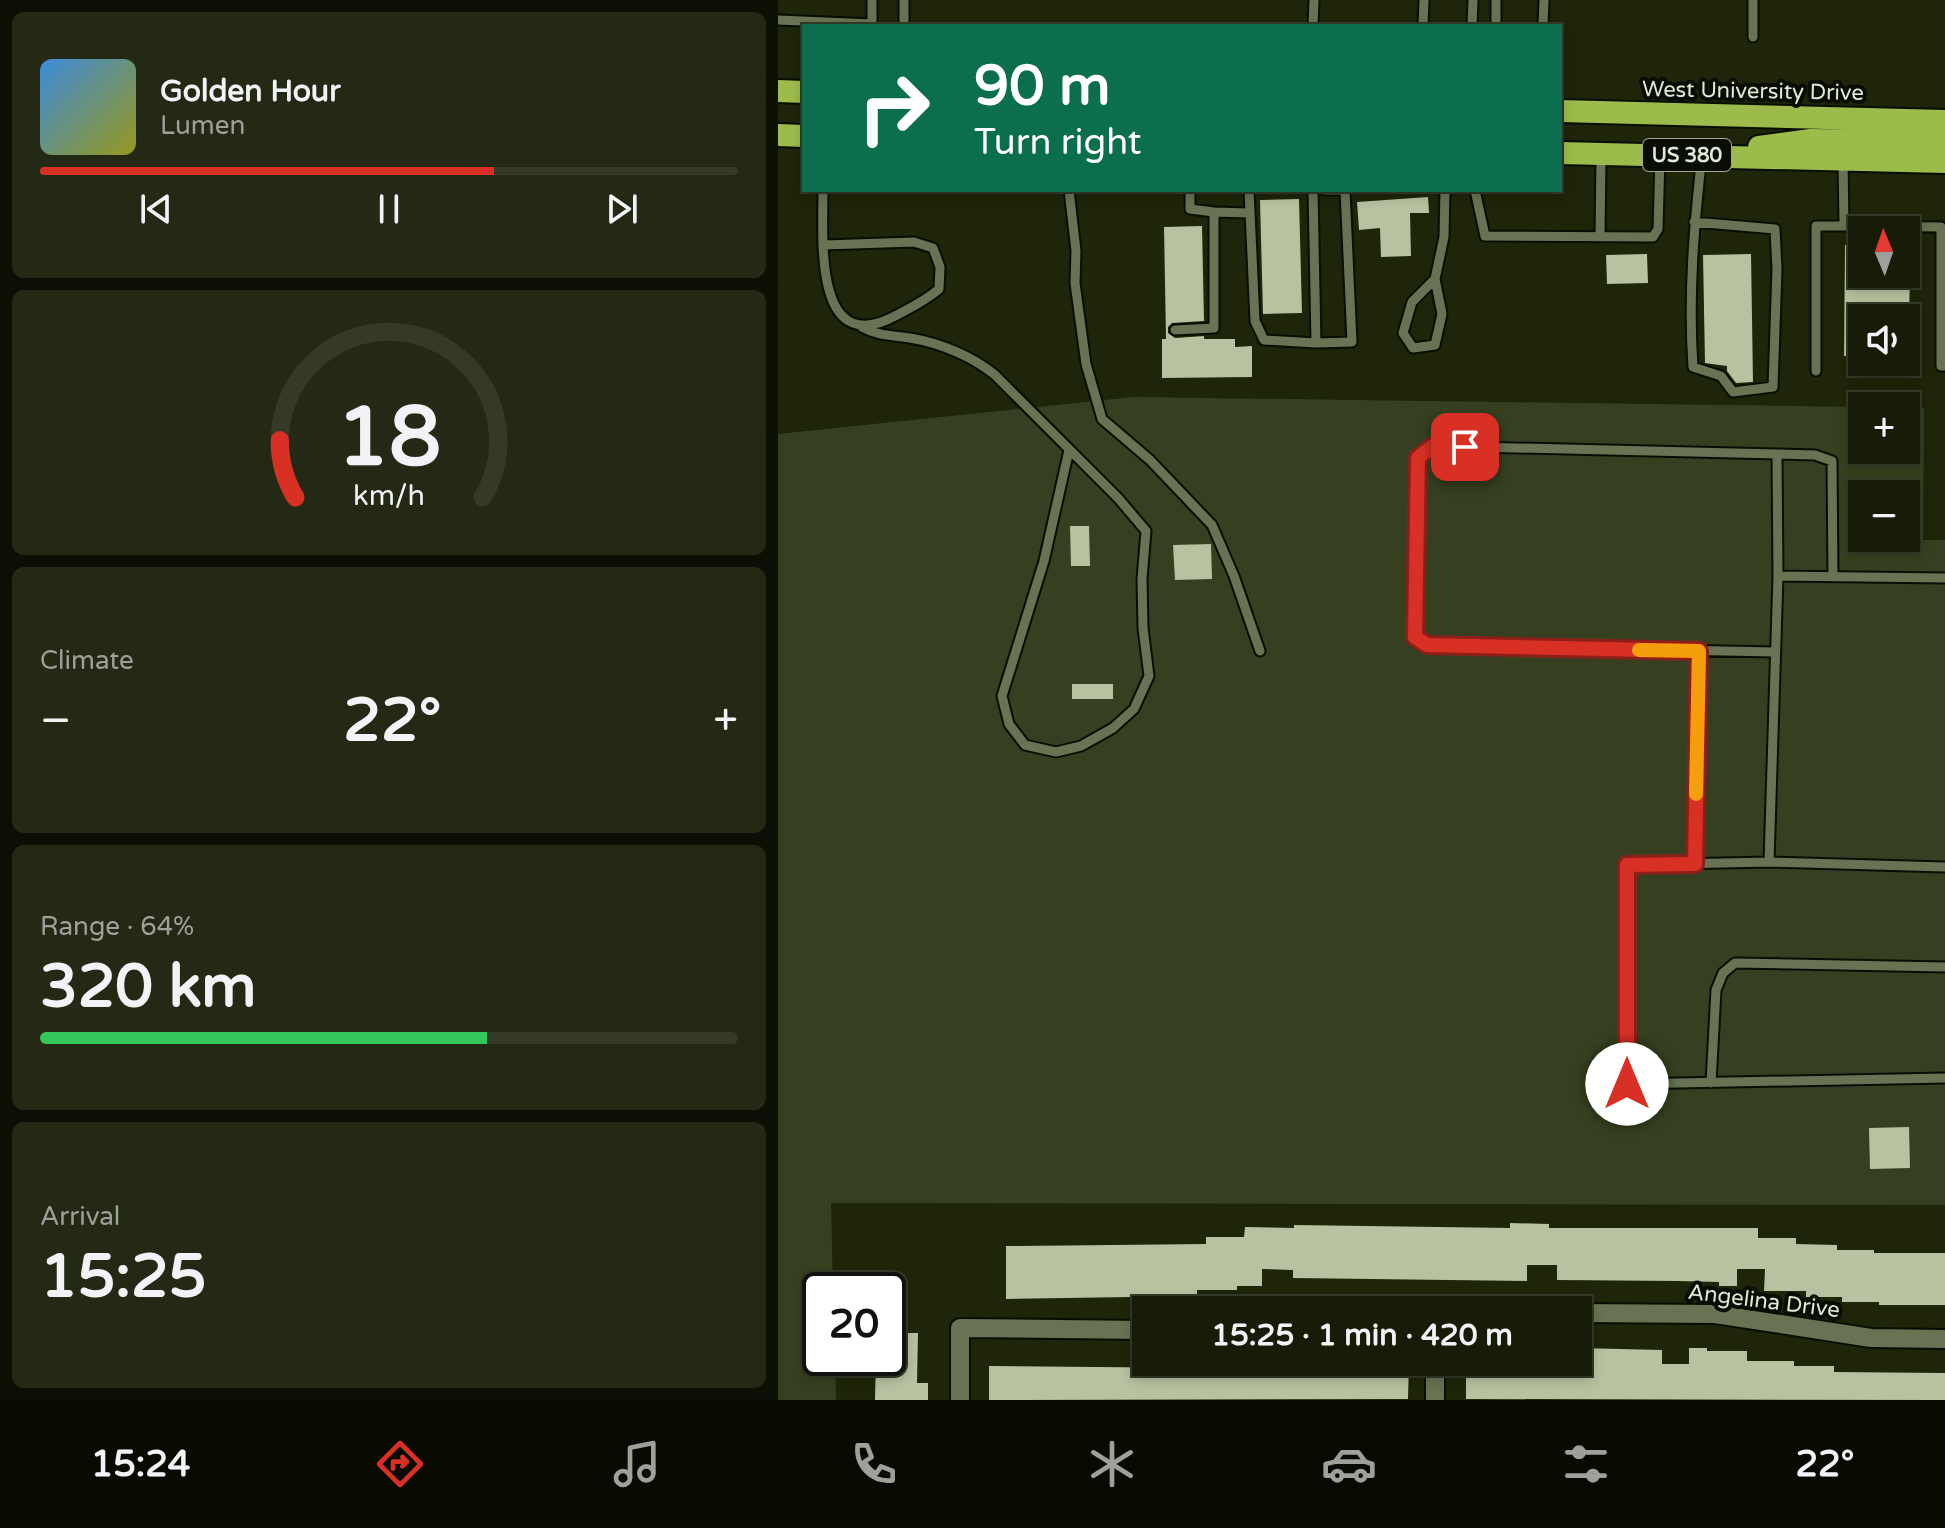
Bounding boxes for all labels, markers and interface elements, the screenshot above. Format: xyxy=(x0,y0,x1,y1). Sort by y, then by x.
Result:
text: 90 m xyxy=(974,53,1110,120)
icon: right xyxy=(842,56,946,160)
text: Golden Hour xyxy=(160,73,341,110)
street label: West University Drive xyxy=(1642,76,1864,106)
text: Lumen xyxy=(160,110,245,141)
text: Turn right xyxy=(974,121,1141,164)
road number: US 380 xyxy=(1643,139,1731,171)
icon: previous xyxy=(134,187,178,231)
icon: pause xyxy=(367,187,411,231)
icon: next xyxy=(600,187,644,231)
north arrow xyxy=(1848,216,1920,288)
map controls xyxy=(1848,216,1920,552)
button: sound xyxy=(1848,304,1920,376)
text: 18 xyxy=(337,388,441,488)
button: + xyxy=(1848,392,1920,464)
pin xyxy=(1431,413,1499,481)
icon: arrive xyxy=(1443,425,1487,469)
text: km/h xyxy=(353,480,425,514)
button: − xyxy=(1848,480,1920,552)
text: Climate xyxy=(40,645,134,676)
text: 22° xyxy=(343,685,441,757)
text: − xyxy=(40,695,71,748)
text: + xyxy=(713,695,738,748)
text: Range · 64% xyxy=(40,911,194,942)
text: 320 km xyxy=(40,951,256,1023)
position arrow xyxy=(1585,1042,1669,1126)
text: Arrival xyxy=(40,1201,120,1232)
text: 15:25 xyxy=(40,1241,206,1313)
speed limit sign: 20 xyxy=(802,1272,906,1376)
street label: Angelina Drive xyxy=(1687,1279,1841,1323)
text: 15:25 · 1 min · 420 m xyxy=(1211,1317,1513,1354)
icon: directions xyxy=(372,1436,428,1492)
icon: music xyxy=(609,1436,665,1492)
icon: phone xyxy=(846,1436,902,1492)
icon: climate xyxy=(1084,1436,1140,1492)
icon: car xyxy=(1321,1436,1377,1492)
icon: filters xyxy=(1558,1436,1614,1492)
text: 15:24 xyxy=(91,1443,190,1486)
text: 22° xyxy=(1796,1443,1854,1486)

